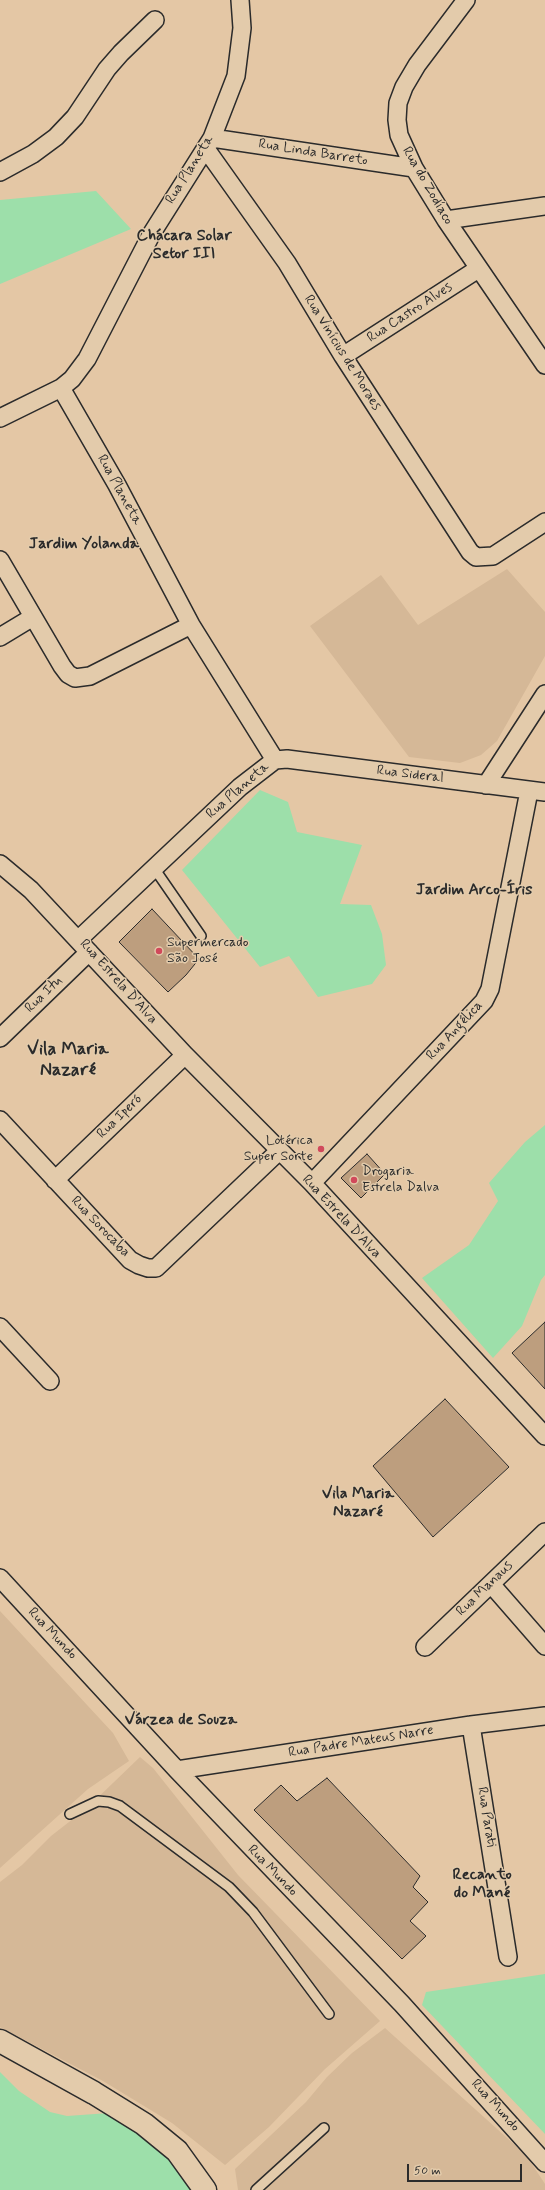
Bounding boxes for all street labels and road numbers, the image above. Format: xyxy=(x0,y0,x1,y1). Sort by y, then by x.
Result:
street label: Rua Planeta xyxy=(162,133,218,207)
street label: Rua Linda Barreto xyxy=(257,136,369,170)
street label: Rua do Zodíaco xyxy=(398,144,456,228)
street label: Rua Castro Alves xyxy=(364,279,456,347)
street label: Rua Vinícius de Moraes xyxy=(300,292,384,414)
street label: Rua Planeta xyxy=(93,452,145,528)
street label: Rua Planeta xyxy=(203,759,273,823)
street label: Rua Sideral xyxy=(376,763,444,787)
street label: Rua Estrela D'Alva xyxy=(76,936,160,1028)
street label: Rua Itu xyxy=(22,973,66,1017)
street label: Rua Angélica xyxy=(423,998,487,1064)
street label: Rua Iperó xyxy=(94,1091,146,1143)
street label: Rua Estrela D'Alva xyxy=(298,1172,384,1262)
street label: Rua Sorocaba xyxy=(67,1193,133,1261)
street label: Rua Manaus xyxy=(453,1558,517,1620)
street label: Rua Mundo xyxy=(24,1605,80,1663)
street label: Rua Padre Mateus Narre xyxy=(287,1722,435,1762)
street label: Rua Parati xyxy=(473,1786,499,1848)
street label: Rua Mundo xyxy=(243,1842,301,1900)
street label: Rua Mundo xyxy=(467,2076,523,2136)

